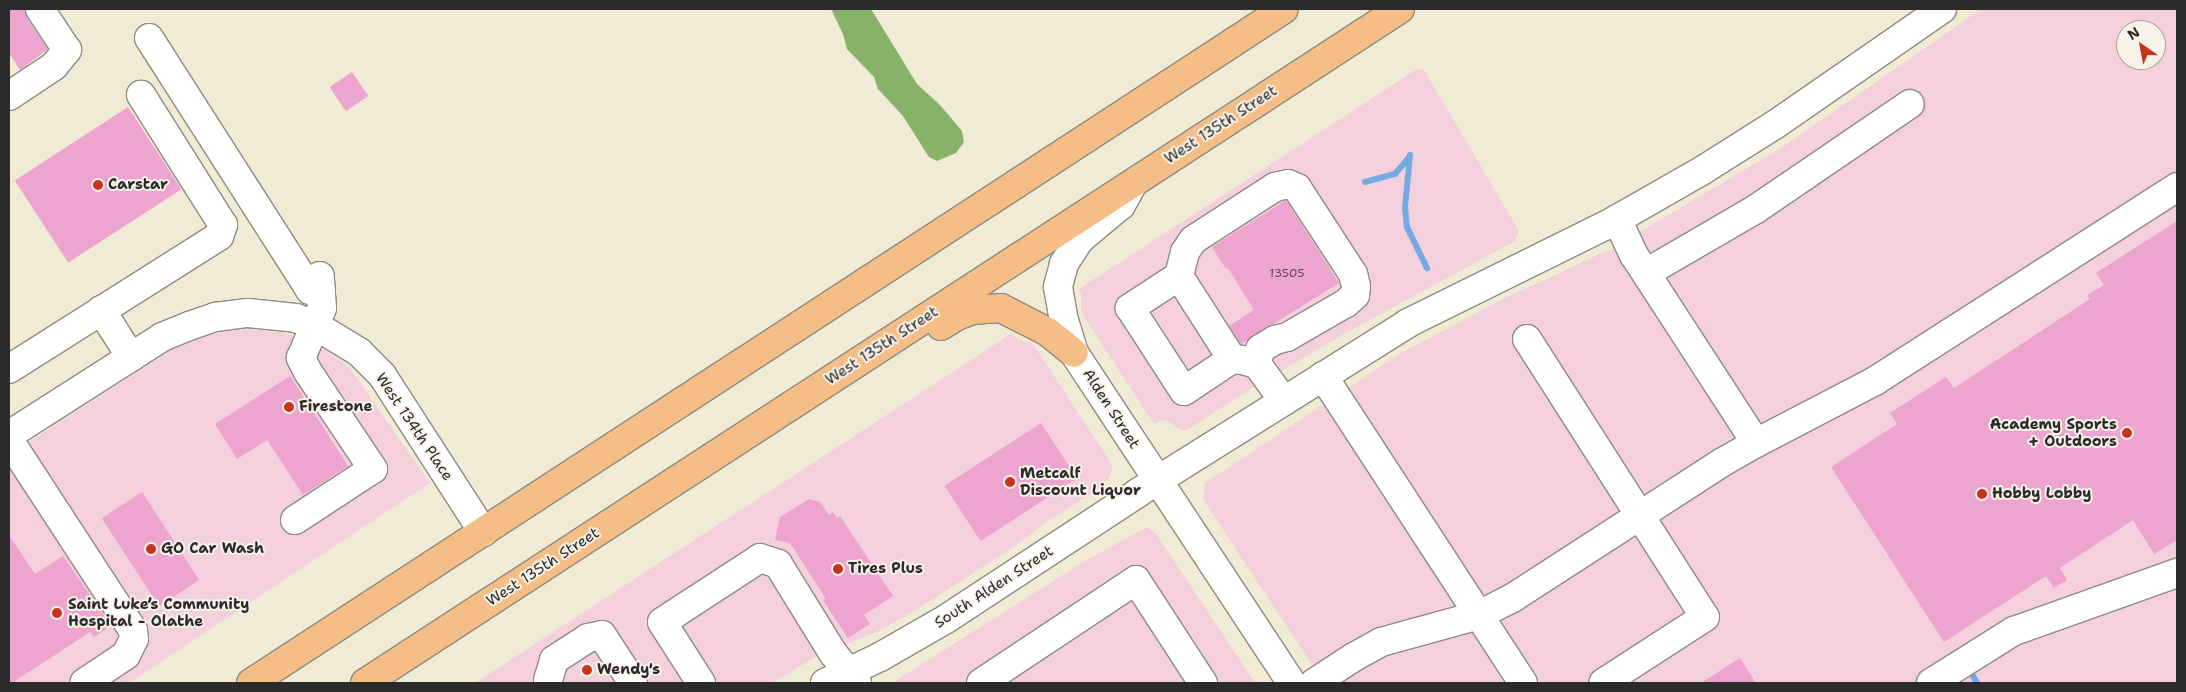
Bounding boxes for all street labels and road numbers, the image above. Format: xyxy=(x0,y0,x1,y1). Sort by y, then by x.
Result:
street label: West 135th Street xyxy=(1161,82,1281,168)
street label: West 135th Street xyxy=(822,303,942,389)
street label: Alden Street xyxy=(1079,366,1143,452)
street label: West 134th Place xyxy=(371,370,457,484)
street label: West 135th Street xyxy=(483,524,603,610)
street label: South Alden Street xyxy=(931,542,1057,632)

